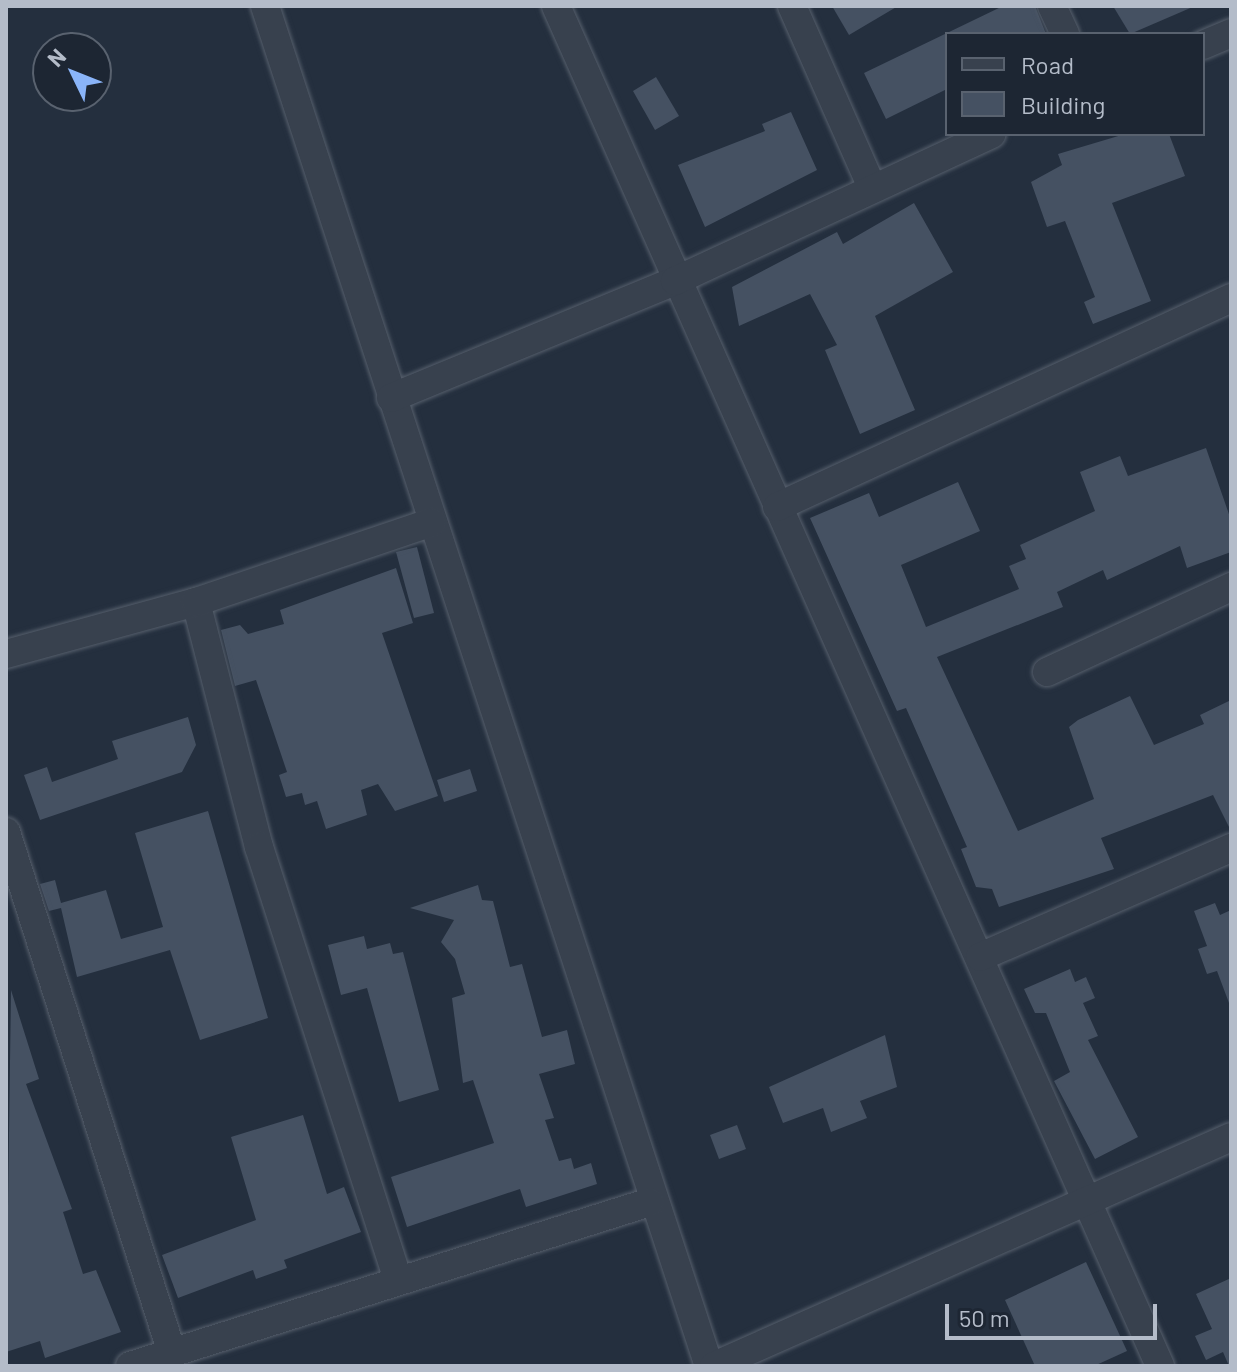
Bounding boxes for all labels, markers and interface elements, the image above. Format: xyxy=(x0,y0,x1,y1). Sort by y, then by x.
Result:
north arrow xyxy=(32,32,112,112)
legend xyxy=(945,32,1205,136)
text: N xyxy=(41,43,70,71)
text: Road xyxy=(1021,50,1074,79)
text: Building xyxy=(1021,90,1105,119)
scale bar xyxy=(949,1288,1161,1338)
text: 50 m xyxy=(959,1303,1010,1332)

